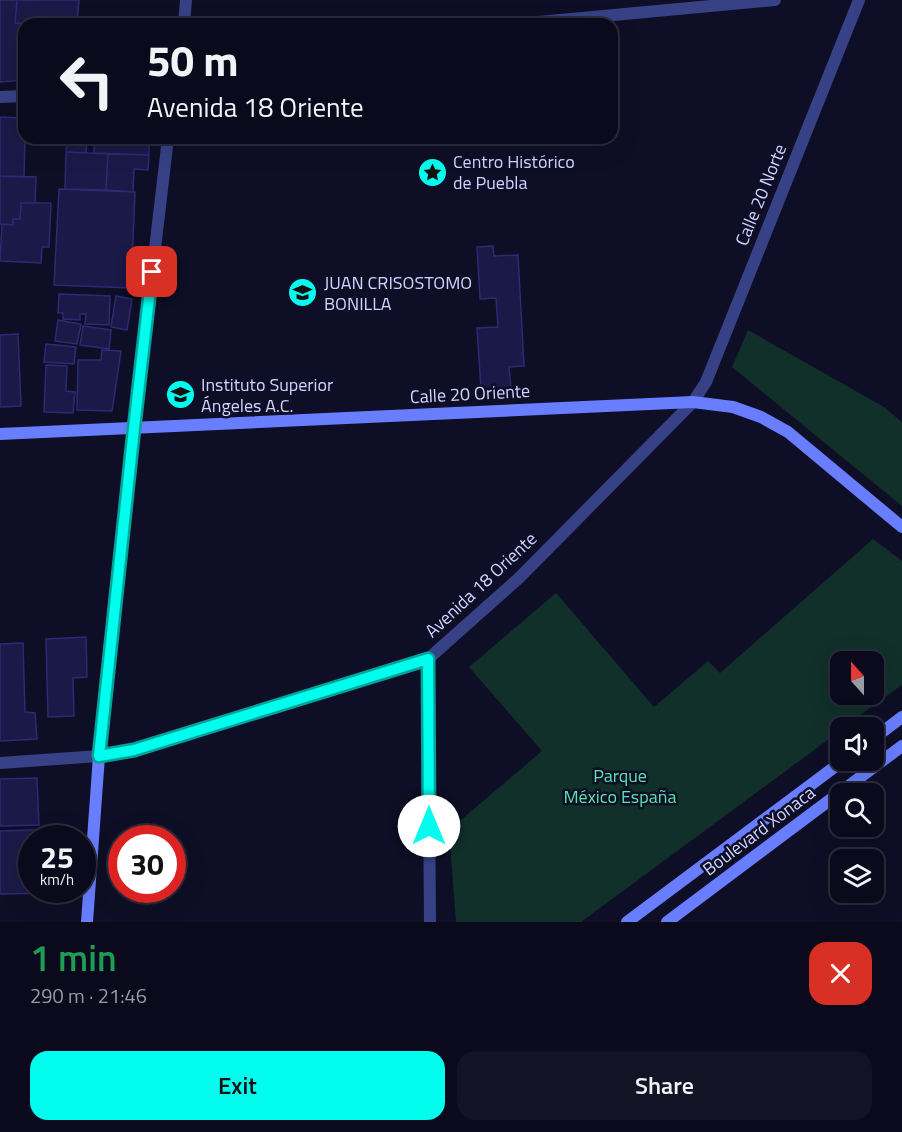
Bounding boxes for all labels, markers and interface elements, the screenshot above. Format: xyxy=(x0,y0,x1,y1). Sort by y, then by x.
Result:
text: 50 m xyxy=(147,28,239,92)
icon: left xyxy=(48,42,126,120)
text: Avenida 18 Oriente xyxy=(147,86,364,127)
street label: Calle 20 Norte xyxy=(728,140,793,250)
place label: Centro Histórico de Puebla xyxy=(453,148,575,196)
place icon: Centro Histórico de Puebla xyxy=(416,156,448,188)
pin xyxy=(126,246,177,297)
icon: arrive xyxy=(135,255,168,288)
place label: JUAN CRISOSTOMO BONILLA xyxy=(324,269,472,317)
school or university icon: JUAN CRISOSTOMO BONILLA xyxy=(287,277,319,309)
place label: Instituto Superior Ángeles A.C. xyxy=(201,371,333,419)
street label: Calle 20 Oriente xyxy=(409,377,531,410)
school or university icon: Instituto Superior Ángeles A.C. xyxy=(164,379,196,411)
street label: Avenida 18 Oriente xyxy=(419,526,543,644)
north arrow xyxy=(830,651,884,705)
map controls xyxy=(830,651,884,903)
button: sound xyxy=(830,717,884,771)
park label: Parque México España xyxy=(564,762,676,810)
street label: Boulevard Xonaca xyxy=(697,779,821,882)
button: search xyxy=(830,783,884,837)
position arrow xyxy=(397,794,461,858)
speed limit sign: 30 xyxy=(108,825,186,903)
text: 25 xyxy=(40,834,74,880)
button: layers xyxy=(830,849,884,903)
text: km/h xyxy=(40,868,74,891)
text: 1 min xyxy=(30,930,117,985)
button: close xyxy=(809,942,872,1005)
text: 290 m · 21:46 xyxy=(30,980,147,1011)
button: Exit xyxy=(30,1051,445,1120)
button: Share xyxy=(457,1051,872,1120)

